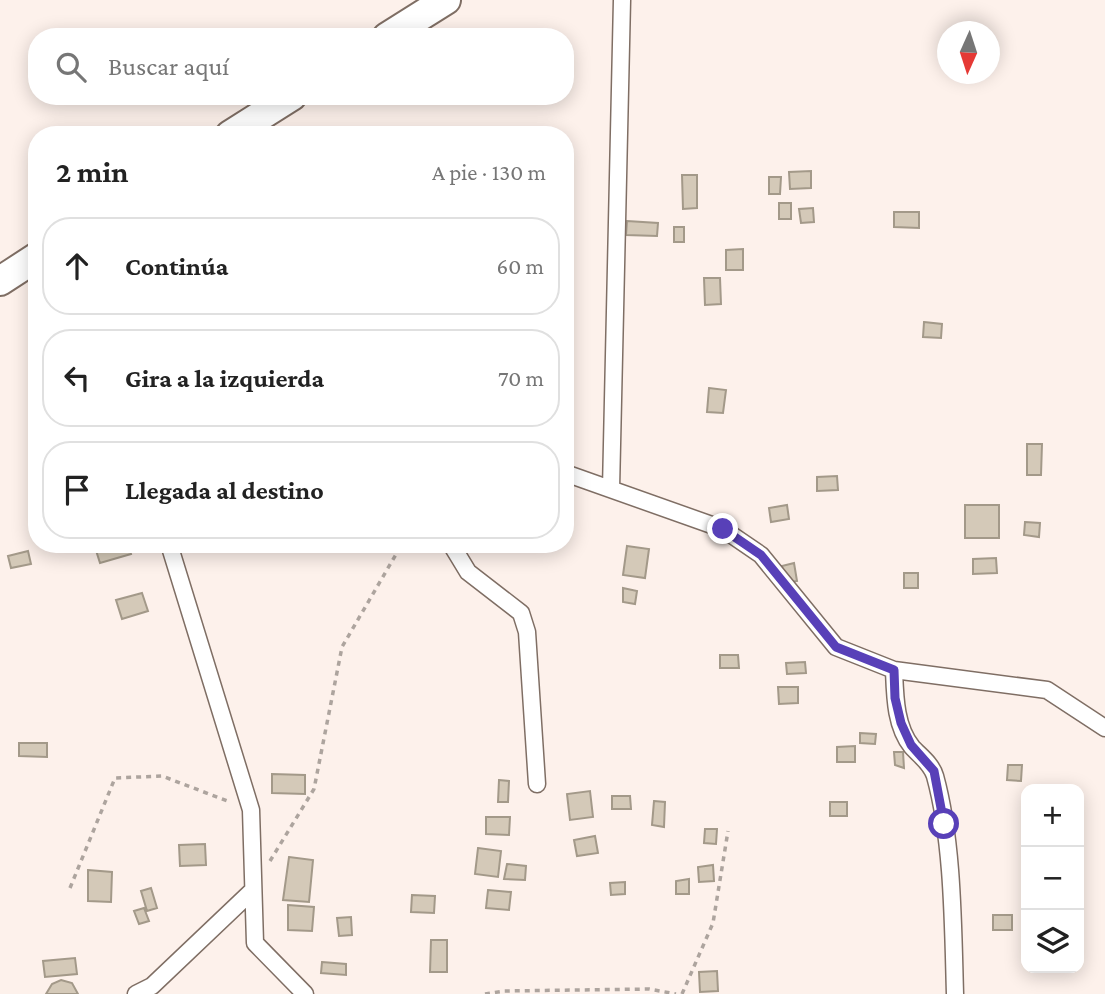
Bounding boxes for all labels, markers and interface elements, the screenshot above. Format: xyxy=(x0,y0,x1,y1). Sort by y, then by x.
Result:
north arrow xyxy=(937,21,1000,84)
search box xyxy=(28,28,574,105)
icon: search xyxy=(52,48,90,86)
text: Buscar aquí xyxy=(108,52,229,81)
text: 2 min xyxy=(56,155,128,188)
text: A pie · 130 m xyxy=(432,159,546,185)
icon: ahead xyxy=(58,247,96,285)
text: Continúa xyxy=(125,252,228,281)
text: 60 m xyxy=(497,253,544,279)
icon: left xyxy=(58,359,96,397)
text: Gira a la izquierda xyxy=(125,364,324,393)
text: 70 m xyxy=(498,365,544,391)
icon: arrive xyxy=(58,471,96,509)
text: Llegada al destino xyxy=(125,476,324,505)
route end xyxy=(707,513,738,544)
map controls xyxy=(1021,784,1084,973)
button: + xyxy=(1021,784,1084,847)
route start xyxy=(928,808,959,839)
button: − xyxy=(1021,847,1084,910)
button: layers xyxy=(1021,910,1084,973)

